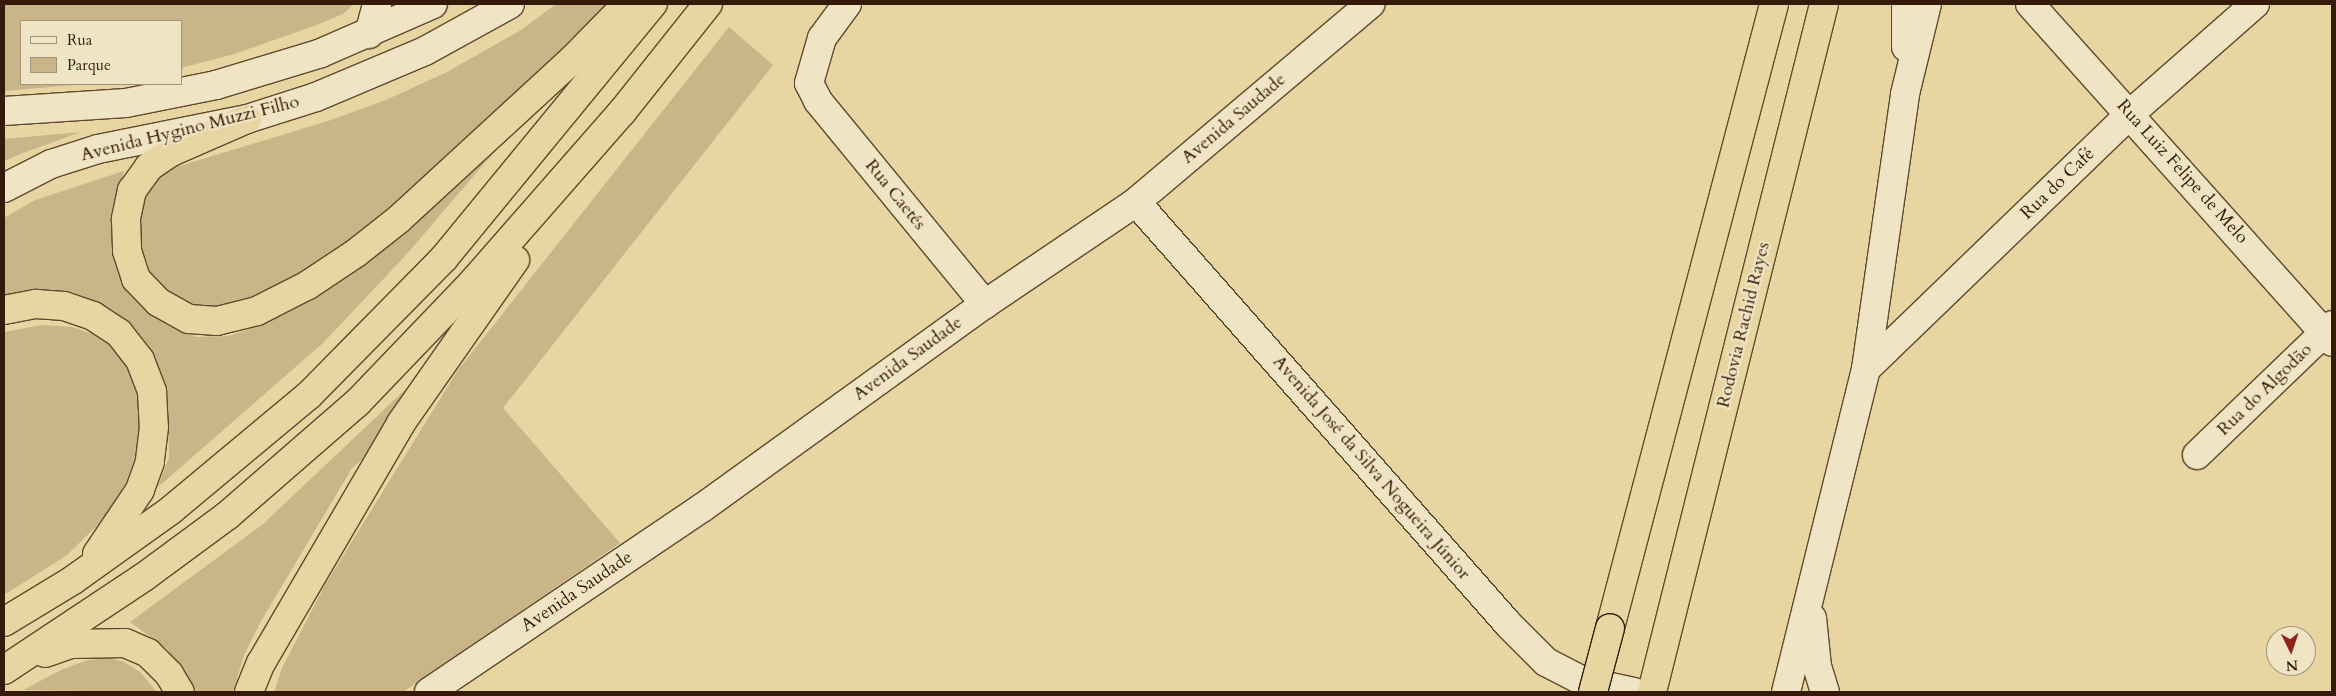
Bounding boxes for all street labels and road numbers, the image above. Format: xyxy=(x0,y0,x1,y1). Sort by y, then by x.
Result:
street label: Avenida Saudade xyxy=(1178,69,1290,169)
street label: Avenida Hygino Muzzi Filho xyxy=(79,91,301,167)
street label: Rua Luiz Felipe de Melo xyxy=(2112,96,2252,248)
street label: Rua do Café xyxy=(2017,143,2099,225)
street label: Rua Caetés xyxy=(860,155,930,235)
street label: Rodovia Rachid Rayes xyxy=(1713,240,1775,410)
street label: Avenida Saudade xyxy=(849,312,967,406)
street label: Rua do Algodão xyxy=(2213,339,2317,441)
street label: Avenida José da Silva Nogueira Júnior xyxy=(1268,351,1474,585)
street label: Avenida Saudade xyxy=(517,547,637,637)

